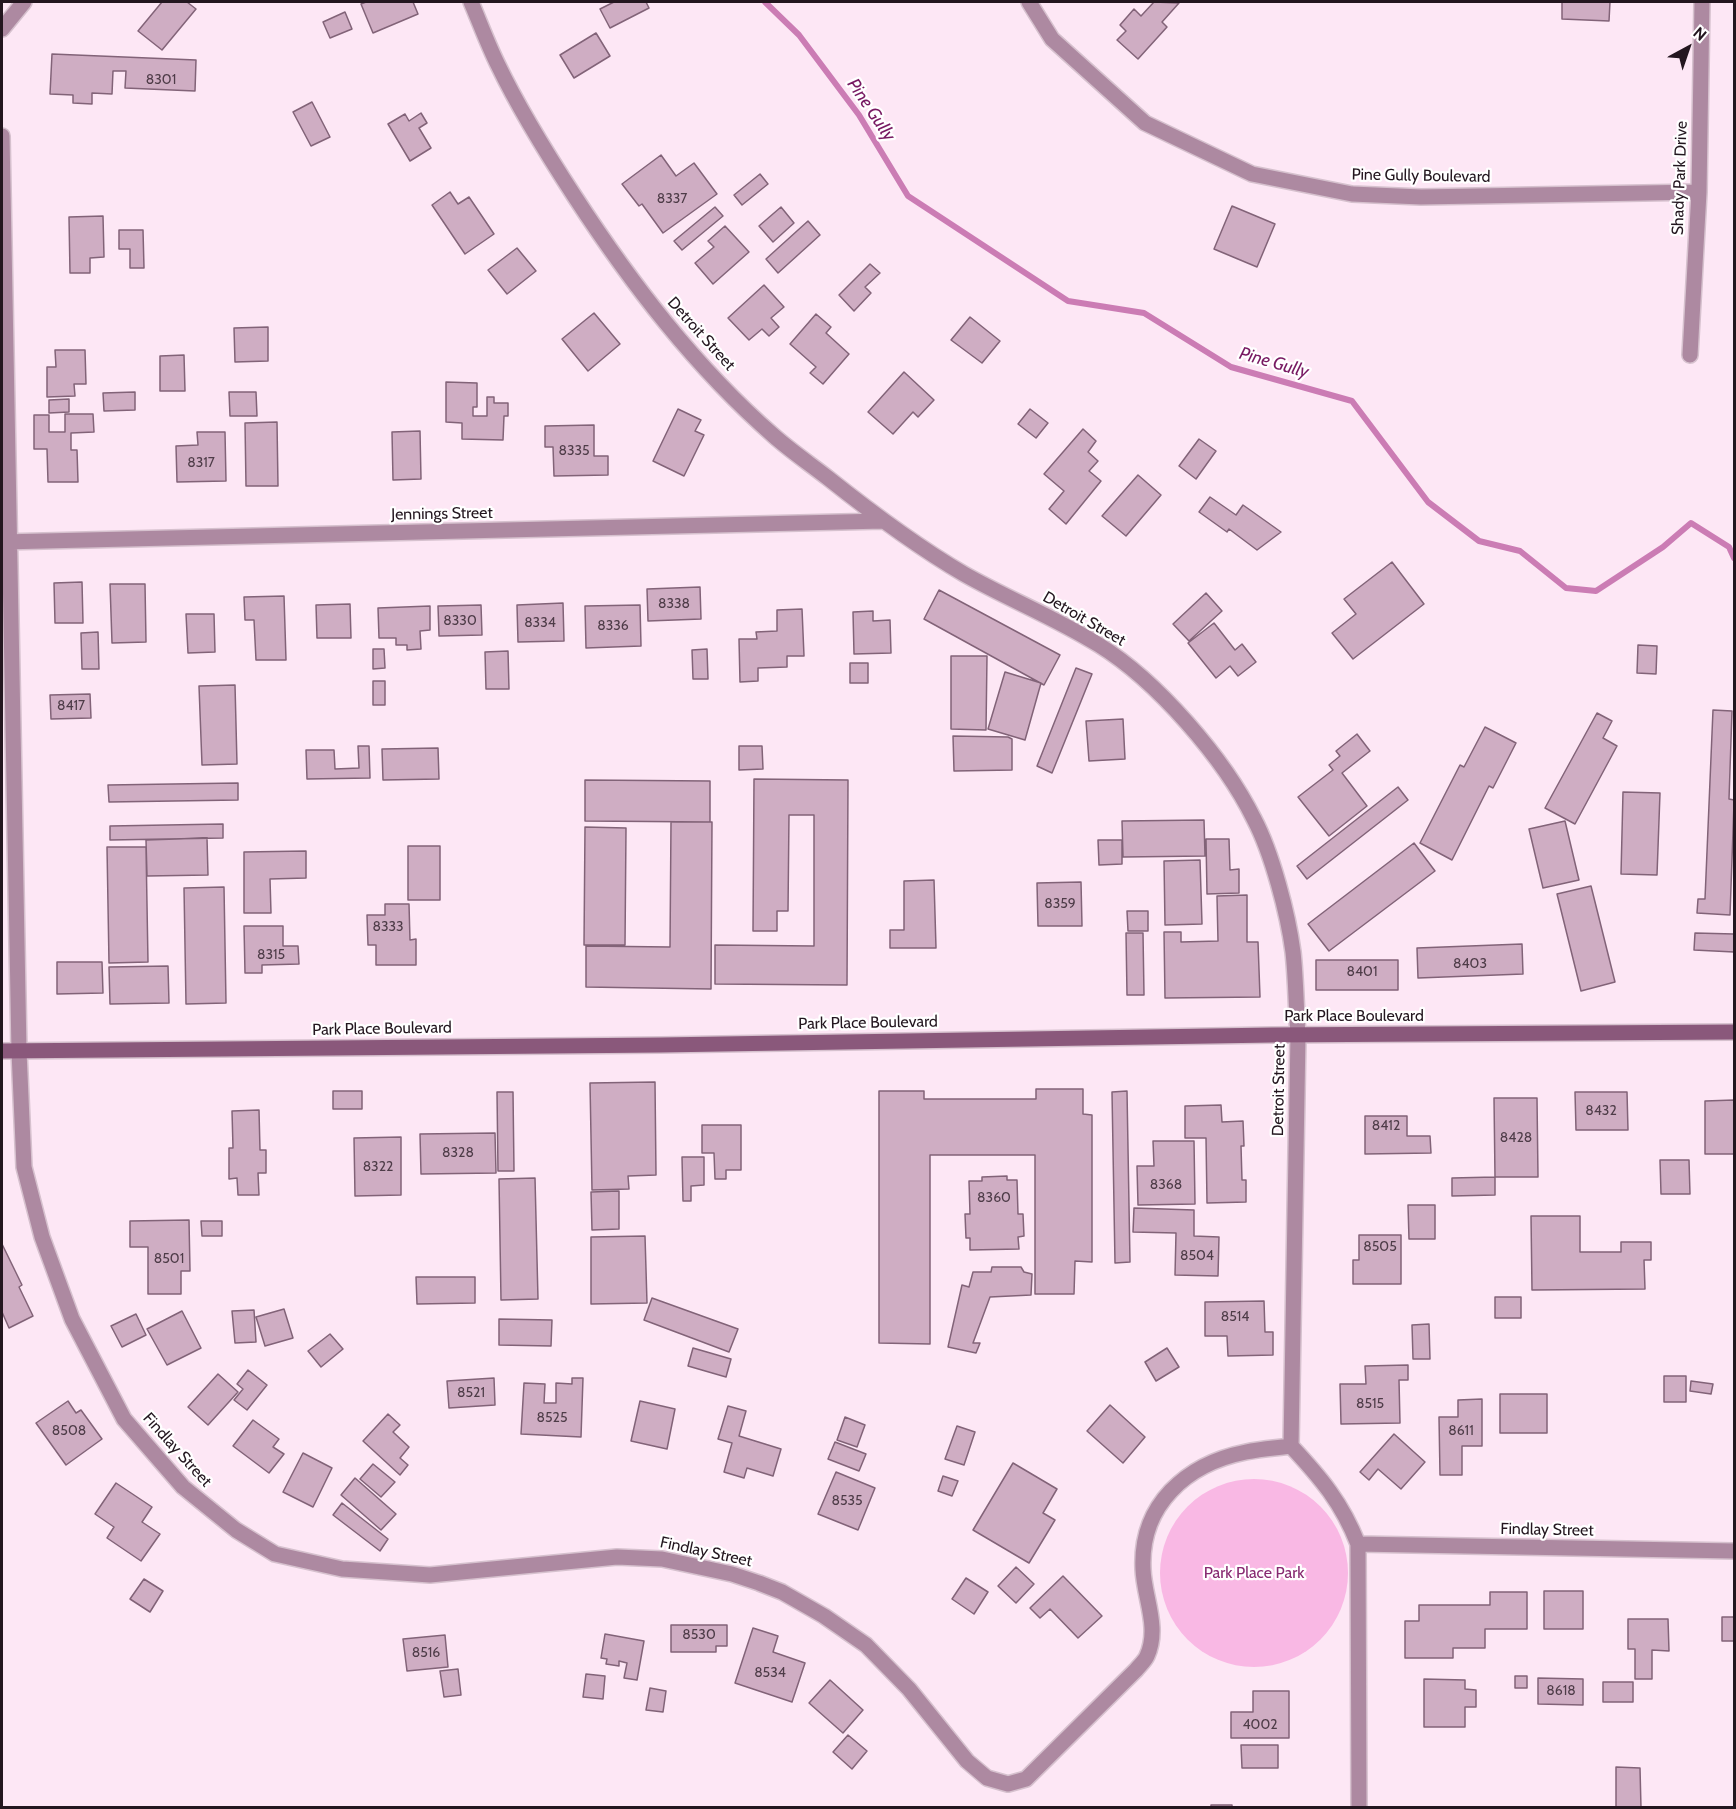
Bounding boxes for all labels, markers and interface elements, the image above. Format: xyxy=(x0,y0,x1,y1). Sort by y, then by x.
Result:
north arrow xyxy=(1658,18,1718,78)
text: N xyxy=(1689,23,1710,45)
house number: 8301 xyxy=(146,72,176,88)
water label: Pine Gully xyxy=(842,74,900,146)
street label: Shady Park Drive xyxy=(1668,120,1692,236)
street label: Pine Gully Boulevard xyxy=(1351,165,1491,187)
house number: 8337 xyxy=(657,191,687,207)
street label: Detroit Street xyxy=(663,293,739,375)
water label: Pine Gully xyxy=(1237,343,1311,383)
house number: 8335 xyxy=(558,443,590,459)
house number: 8317 xyxy=(187,455,215,471)
street label: Jennings Street xyxy=(391,504,493,524)
street label: Detroit Street xyxy=(1039,588,1129,650)
house number: 8338 xyxy=(658,596,690,612)
house number: 8330 xyxy=(443,613,477,629)
house number: 8334 xyxy=(524,615,556,631)
house number: 8336 xyxy=(597,618,629,634)
house number: 8417 xyxy=(57,698,85,714)
house number: 8359 xyxy=(1044,896,1076,912)
house number: 8333 xyxy=(372,919,404,935)
house number: 8315 xyxy=(257,947,285,963)
house number: 8403 xyxy=(1453,956,1487,972)
house number: 8401 xyxy=(1347,964,1377,980)
street label: Park Place Boulevard xyxy=(1284,1006,1424,1026)
street label: Park Place Boulevard xyxy=(798,1012,938,1034)
street label: Park Place Boulevard xyxy=(312,1018,452,1040)
street label: Detroit Street xyxy=(1269,1044,1289,1136)
house number: 8432 xyxy=(1585,1103,1617,1119)
house number: 8412 xyxy=(1372,1118,1400,1134)
house number: 8428 xyxy=(1500,1130,1532,1146)
house number: 8328 xyxy=(442,1145,474,1161)
house number: 8322 xyxy=(363,1159,393,1175)
house number: 8368 xyxy=(1150,1177,1182,1193)
house number: 8360 xyxy=(977,1190,1011,1206)
house number: 8505 xyxy=(1363,1239,1397,1255)
house number: 8504 xyxy=(1180,1248,1214,1264)
house number: 8501 xyxy=(154,1251,184,1267)
house number: 8514 xyxy=(1221,1309,1249,1325)
house number: 8521 xyxy=(457,1385,485,1401)
house number: 8515 xyxy=(1356,1396,1384,1412)
street label: Findlay Street xyxy=(139,1409,215,1491)
house number: 8525 xyxy=(537,1410,567,1426)
house number: 8508 xyxy=(52,1423,86,1439)
house number: 8611 xyxy=(1448,1423,1474,1439)
house number: 8535 xyxy=(831,1493,863,1509)
street label: Findlay Street xyxy=(1500,1520,1594,1540)
street label: Findlay Street xyxy=(658,1533,754,1571)
park label: Park Place Park xyxy=(1204,1563,1304,1583)
house number: 8530 xyxy=(682,1627,716,1643)
house number: 8516 xyxy=(412,1645,440,1661)
house number: 8534 xyxy=(754,1665,786,1681)
house number: 8618 xyxy=(1546,1683,1576,1699)
house number: 4002 xyxy=(1243,1717,1277,1733)

